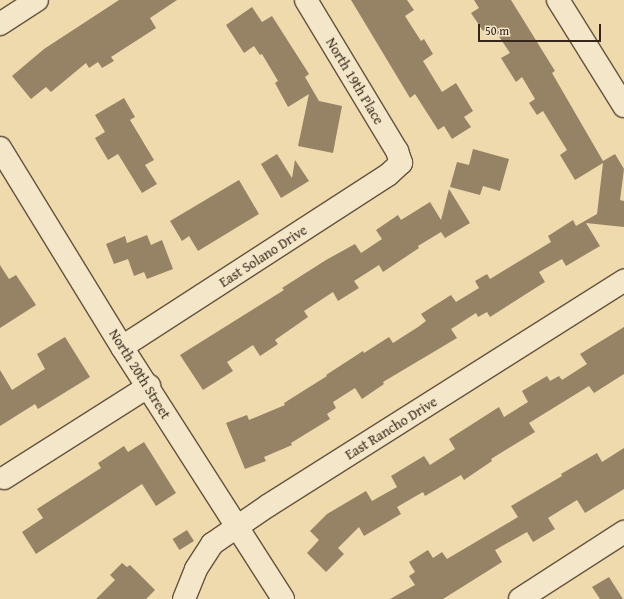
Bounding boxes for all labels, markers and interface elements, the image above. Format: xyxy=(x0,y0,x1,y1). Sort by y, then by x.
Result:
scale bar xyxy=(480,16,603,42)
text: 50 m xyxy=(485,22,509,39)
street label: North 19th Place xyxy=(323,35,387,127)
street label: East Solano Drive xyxy=(216,221,310,291)
street label: North 20th Street xyxy=(106,326,174,422)
street label: East Rancho Drive xyxy=(342,393,440,463)

